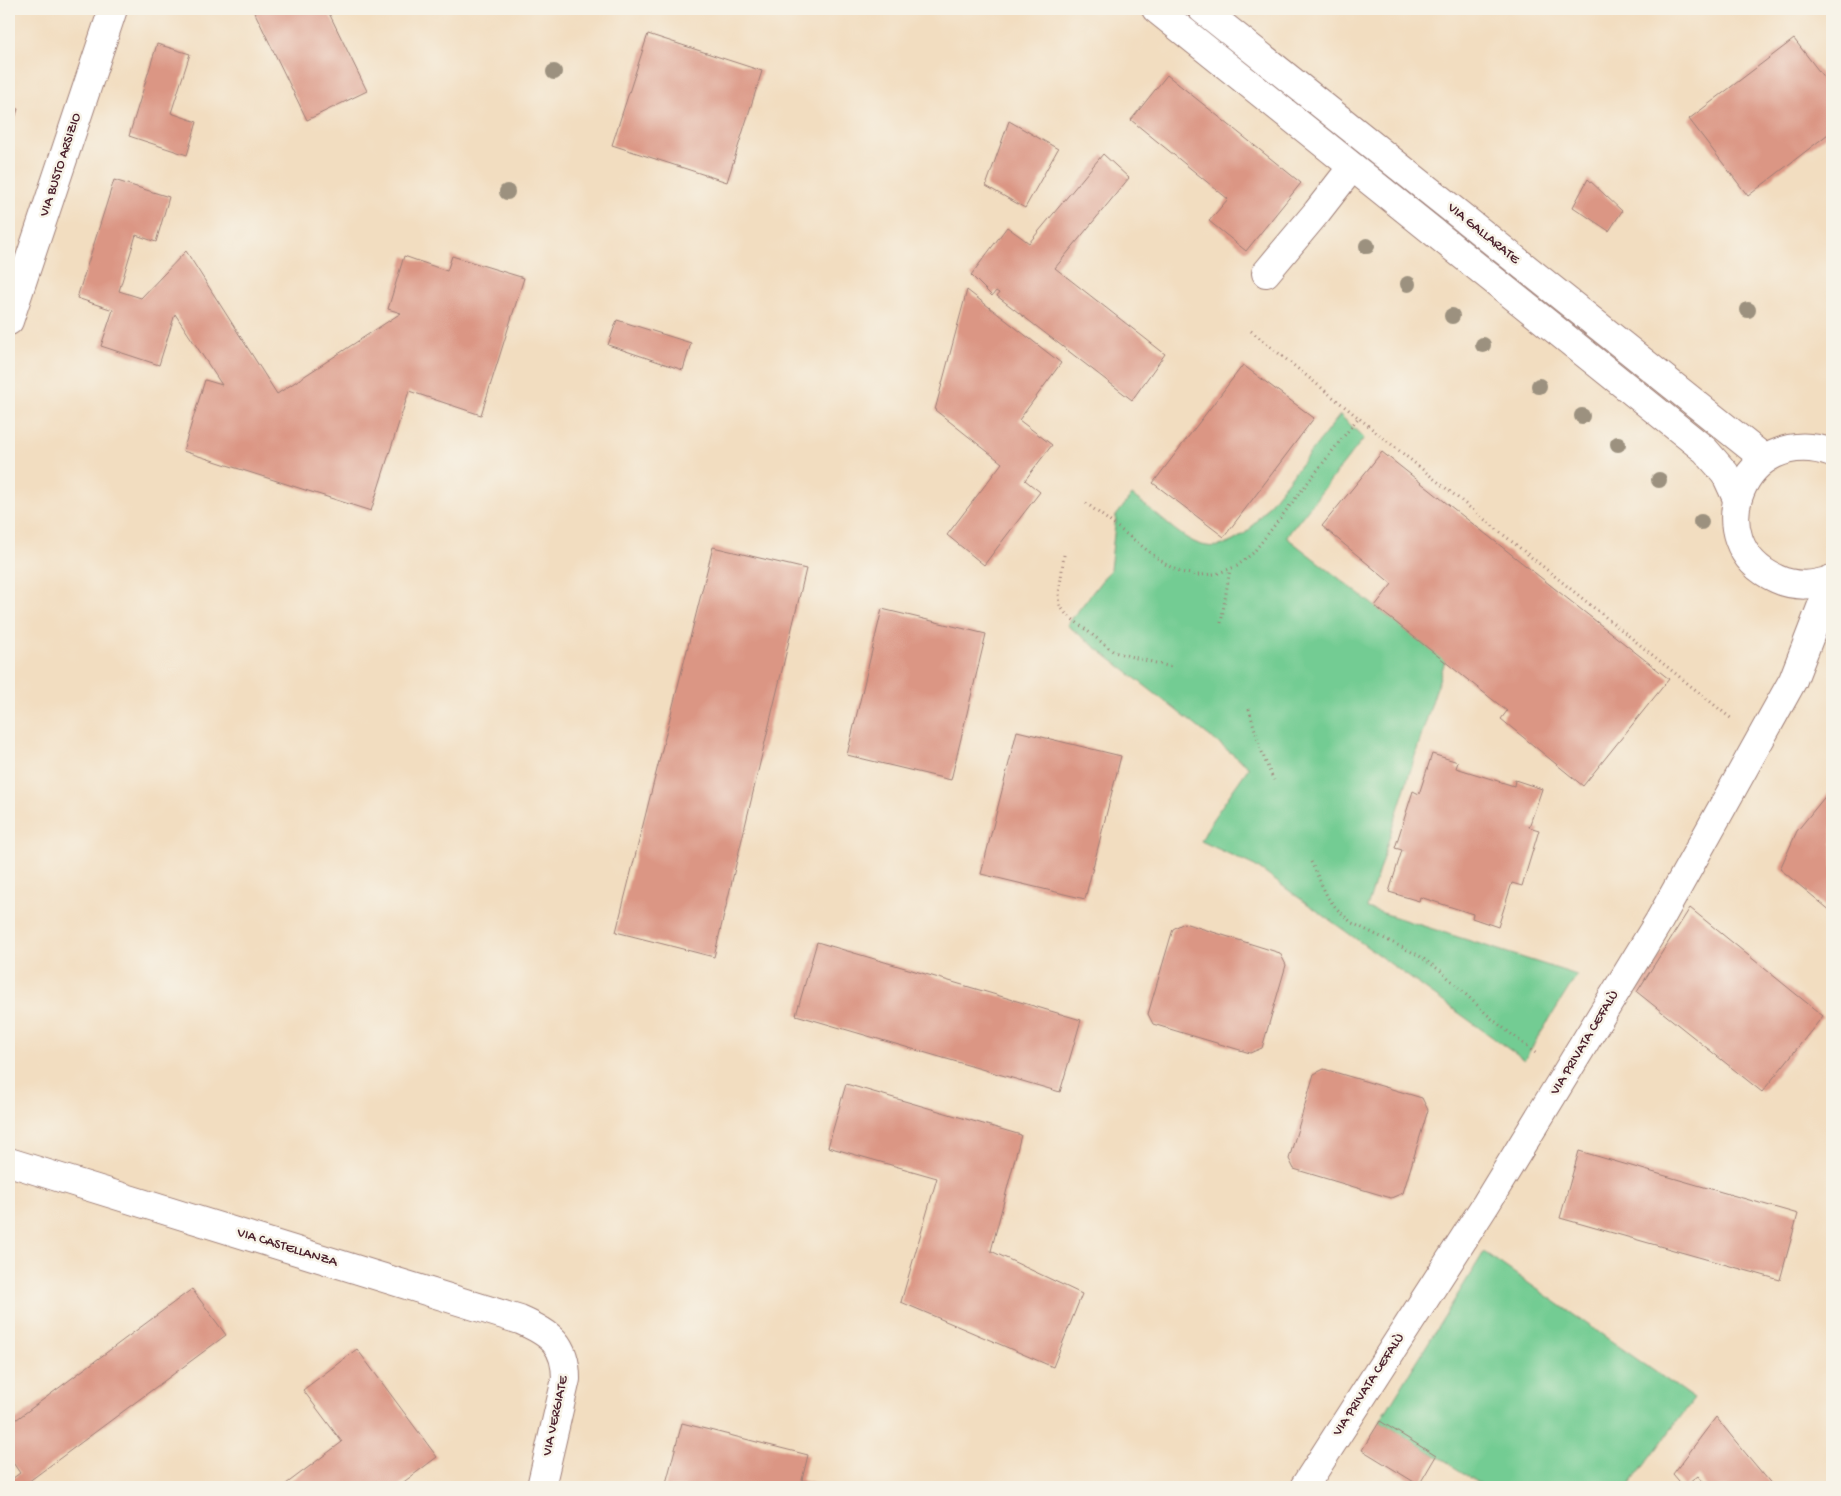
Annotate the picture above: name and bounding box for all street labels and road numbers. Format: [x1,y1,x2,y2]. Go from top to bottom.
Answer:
street label: VIA BUSTO ARSIZIO [36,111,86,220]
street label: VIA GALLARATE [1443,199,1524,269]
street label: VIA PRIVATA CEFALÙ [1547,988,1623,1099]
street label: VIA CASTELLANZA [234,1224,340,1272]
street label: VIA PRIVATA CEFALÙ [1329,1330,1409,1440]
street label: VIA VERGIATE [539,1373,573,1458]

